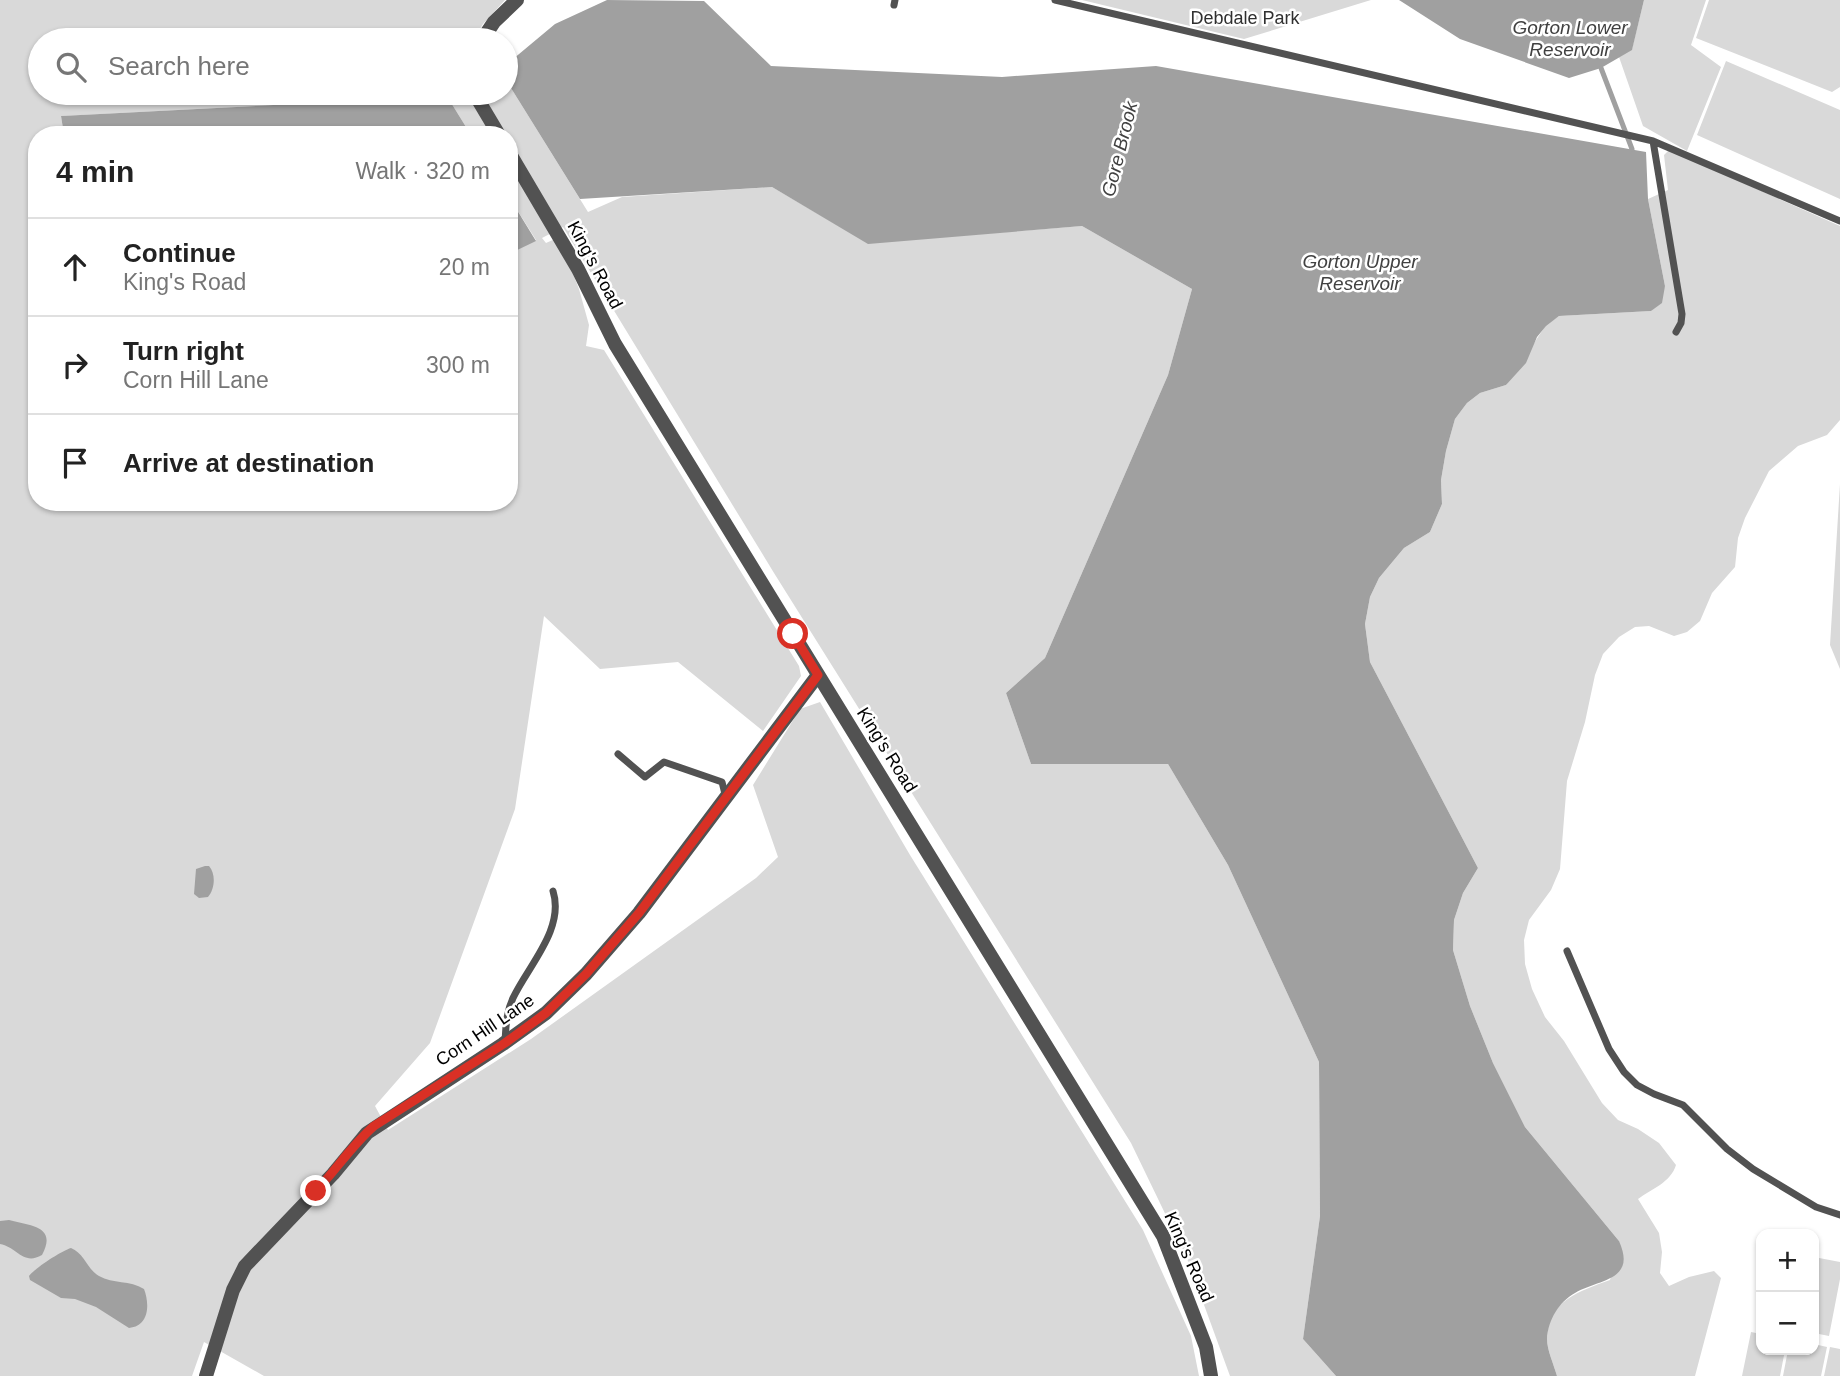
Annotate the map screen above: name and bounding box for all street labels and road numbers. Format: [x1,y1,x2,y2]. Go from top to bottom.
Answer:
street label: King's Road [564,218,626,312]
street label: King's Road [853,704,921,796]
street label: Corn Hill Lane [432,990,538,1070]
street label: King's Road [1160,1209,1218,1305]

